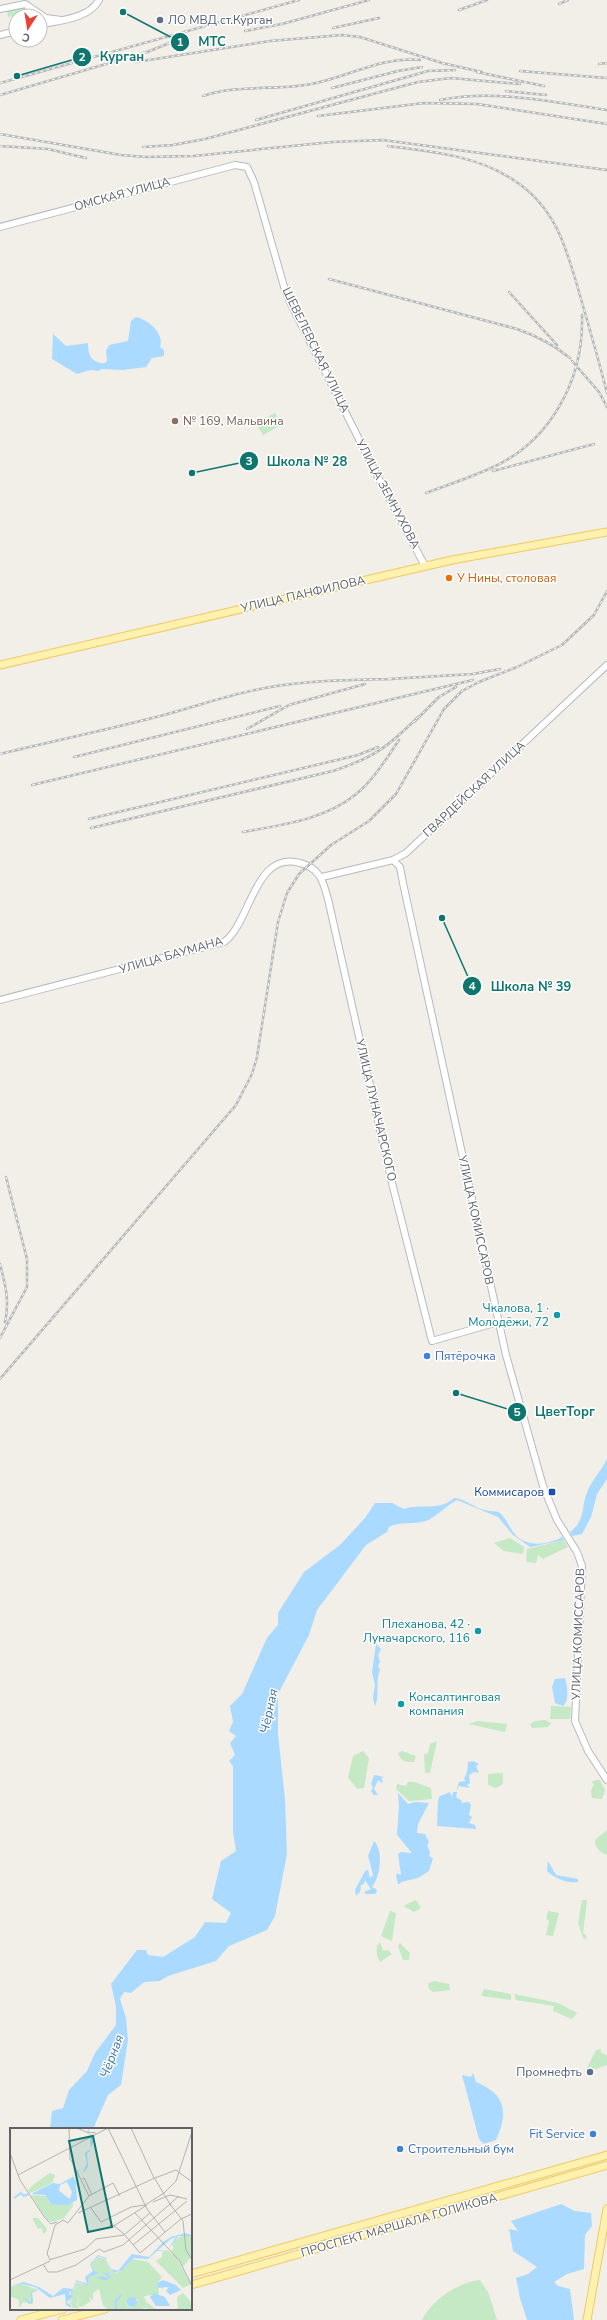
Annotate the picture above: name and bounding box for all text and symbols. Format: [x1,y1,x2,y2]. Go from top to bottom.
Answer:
north arrow [8,8,48,48]
place label: ЛО МВД ст.Курган [168,12,272,28]
marker: ЛО МВД ст.Курган [155,15,165,25]
text: С [20,29,31,45]
callout: МТС [170,29,234,54]
text: МТС [198,33,226,51]
text: 1 [176,34,184,50]
callout: Курган [72,44,153,69]
text: Курган [100,48,144,66]
text: 2 [78,49,86,65]
street label: ОМСКАЯ УЛИЦА [72,173,172,214]
street label: ШЕВЕЛЕВСКАЯ УЛИЦА [279,285,354,416]
place label: № 169, Мальвина [183,413,284,429]
marker: № 169, Мальвина [170,416,180,426]
street label: УЛИЦА ЗЕМНУХОВА [352,435,424,552]
callout: Школа № 28 [239,449,356,474]
text: 3 [245,453,253,469]
text: Школа № 28 [267,453,348,471]
place label: У Нины, столовая [456,570,556,586]
street label: УЛИЦА ПАНФИЛОВА [238,572,367,616]
marker: У Нины, столовая [444,573,454,583]
street label: ГВАРДЕЙСКАЯ УЛИЦА [419,737,529,841]
street label: УЛИЦА БАУМАНА [116,932,225,978]
callout: Школа № 39 [462,974,579,999]
text: 4 [468,978,476,994]
text: Школа № 39 [491,978,572,996]
street label: УЛИЦА ЛУНАЧАРСКОГО [352,1036,400,1183]
street label: УЛИЦА КОМИССАРОВ [454,1153,498,1286]
place label: Чкалова, 1 · Молодёжи, 72 [468,1300,549,1330]
marker: Чкалова, 1 · Молодёжи, 72 [552,1310,562,1320]
place label: Пятёрочка [435,1348,496,1364]
marker: Пятёрочка [422,1351,432,1361]
callout: ЦветТорг [507,1399,603,1424]
text: ЦветТорг [535,1403,595,1421]
text: 5 [513,1404,521,1420]
place label: Коммисаров [474,1484,544,1500]
marker: Коммисаров [547,1487,557,1497]
street label: УЛИЦА КОМИССАРОВ [568,1568,588,1701]
place label: Плеханова, 42 · Луначарского, 116 [363,1616,470,1646]
marker: Плеханова, 42 · Луначарского, 116 [473,1626,483,1636]
water label: Чёрная [255,1687,282,1735]
place label: Консалтинговая компания [409,1689,500,1719]
marker: Консалтинговая компания [396,1699,406,1709]
water label: Чёрная [95,2032,128,2081]
place label: Промнефть [516,2064,582,2080]
marker: Промнефть [585,2067,595,2077]
place label: Fit Service [529,2126,585,2142]
inset map [10,2128,192,2310]
marker: Fit Service [588,2129,598,2139]
place label: Строительный бум [408,2141,514,2157]
marker: Строительный бум [395,2144,405,2154]
street label: ПРОСПЕКТ МАРШАЛА ГОЛИКОВА [299,2189,499,2261]

